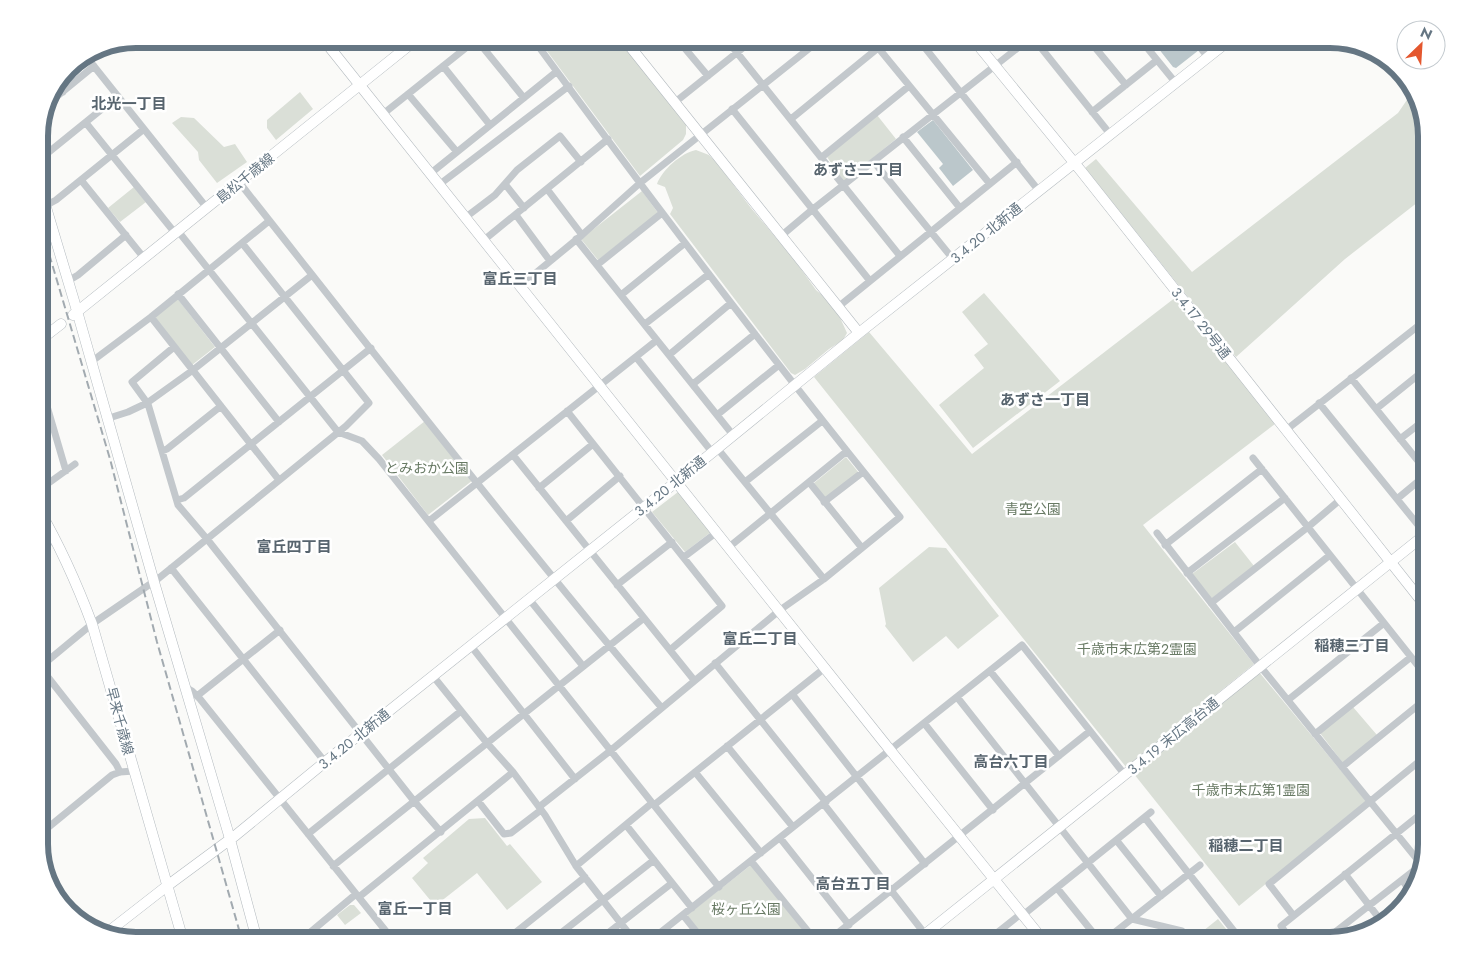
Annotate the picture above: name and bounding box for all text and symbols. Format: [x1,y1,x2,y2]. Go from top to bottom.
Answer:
north arrow [1396,20,1446,70]
text: N [1417,22,1436,45]
district label: 北光一丁目 [91,93,167,115]
street label: 島松千歳線 [212,148,278,208]
district label: あずさ二丁目 [813,159,903,181]
street label: 3.4.20 北新通 [946,198,1026,268]
district label: 富丘三丁目 [482,268,558,290]
street label: 3.4.17 29号通 [1167,283,1235,363]
district label: あずさ一丁目 [1000,389,1090,411]
street label: 3.4.20 北新通 [630,451,710,521]
park label: とみおか公園 [385,458,469,478]
park label: 青空公園 [1005,499,1061,519]
district label: 富丘四丁目 [256,536,332,558]
district label: 富丘二丁目 [722,628,798,650]
district label: 稲穂三丁目 [1314,635,1390,657]
park label: 千歳市末広第2霊園 [1077,639,1197,659]
street label: 早来千歳線 [101,685,139,757]
street label: 3.4.19 末広高台通 [1123,693,1223,779]
street label: 3.4.20 北新通 [314,704,394,774]
district label: 高台六丁目 [973,751,1049,773]
park label: 千歳市末広第1霊園 [1192,780,1310,800]
district label: 稲穂二丁目 [1208,835,1284,857]
district label: 高台五丁目 [815,873,891,895]
district label: 富丘一丁目 [377,898,453,920]
park label: 桜ヶ丘公園 [711,899,781,919]

